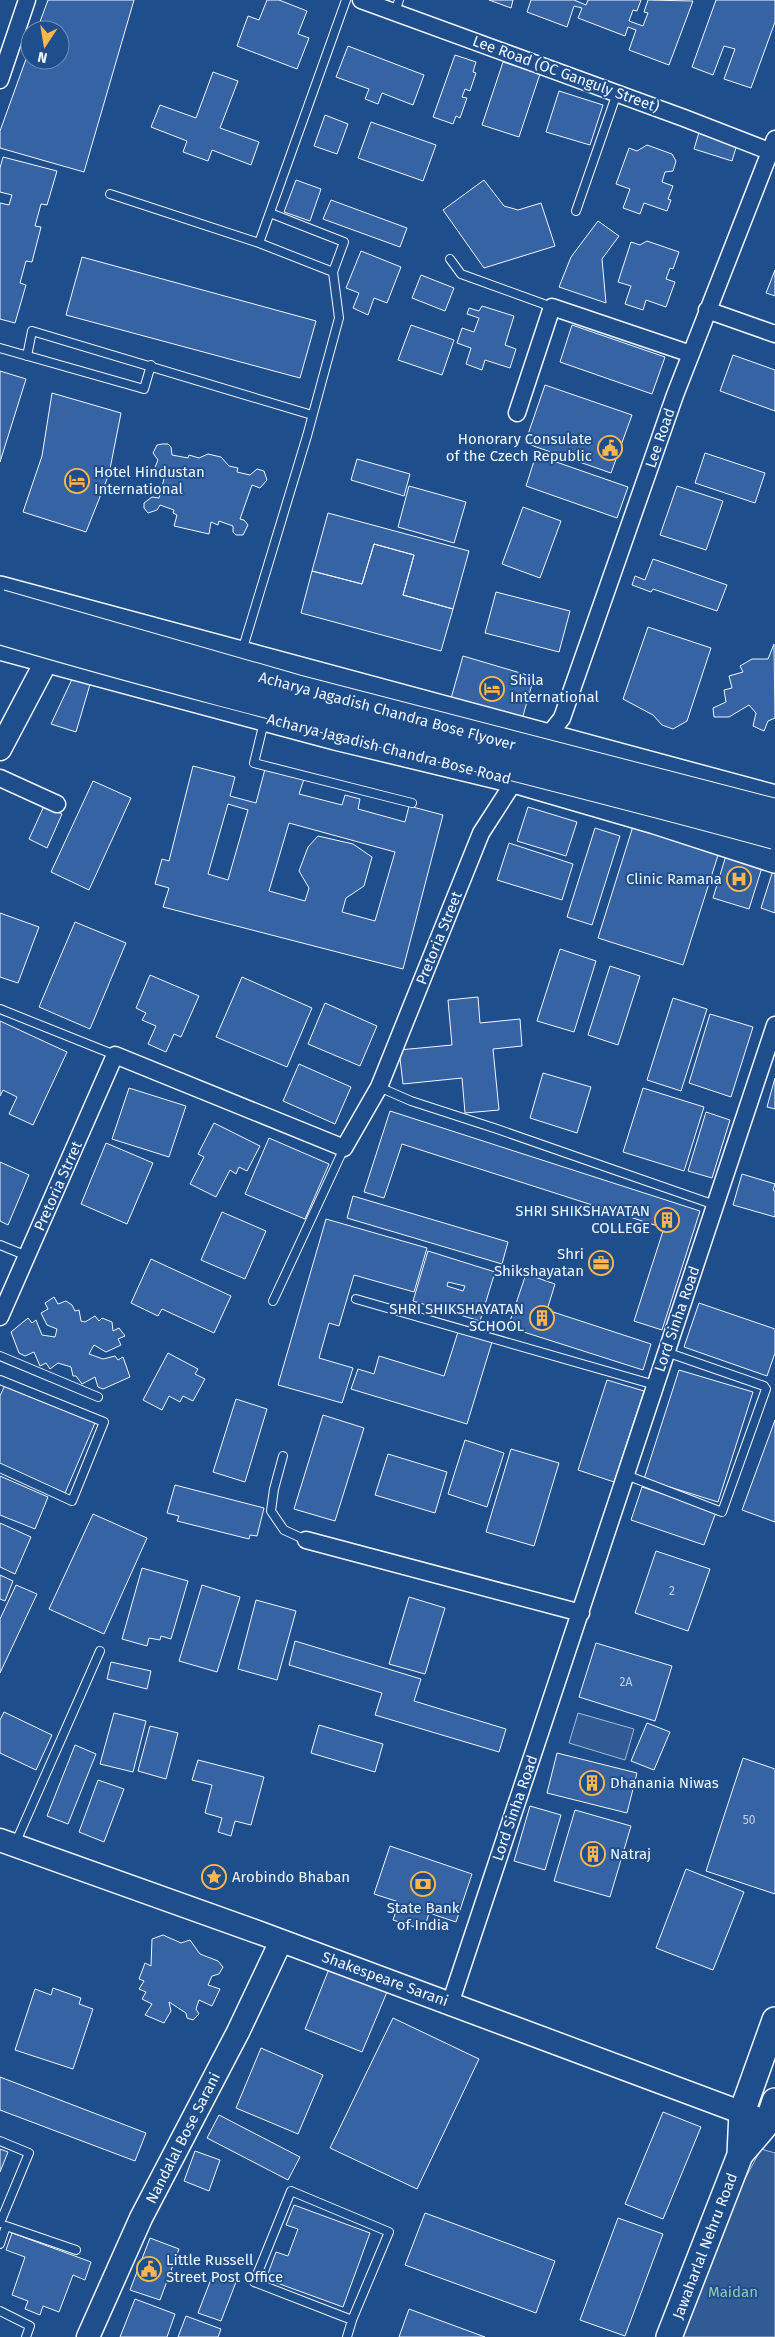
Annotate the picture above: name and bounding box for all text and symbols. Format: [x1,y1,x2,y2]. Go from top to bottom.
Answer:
north arrow [20,20,70,70]
street label: Lee Road (OC Ganguly Street) [470,32,662,116]
text: N [36,48,49,67]
street label: Lee Road [641,406,679,470]
place label: Honorary Consulate of the Czech Republic [446,430,592,465]
public building icon: Honorary Consulate of the Czech Republic [597,435,623,461]
place label: Hotel Hindustan International [94,463,205,498]
hotel icon: Hotel Hindustan International [64,468,90,494]
street label: Acharya Jagadish Chandra Bose Flyover [257,668,518,754]
place label: Shila International [510,671,600,706]
hotel icon: Shila International [479,676,505,702]
street label: Acharya Jagadish Chandra Bose Road [265,710,513,788]
hospital icon: Clinic Ramana [726,866,752,892]
place label: Clinic Ramana [626,870,722,888]
street label: Pretoria Street [412,888,466,987]
street label: Pretoria Strret [30,1138,86,1234]
place label: SHRI SHIKSHAYATAN COLLEGE [515,1202,650,1237]
building icon: SHRI SHIKSHAYATAN COLLEGE [654,1207,680,1233]
place label: Shri Shikshayatan [494,1245,584,1280]
office icon: Shri Shikshayatan [588,1250,614,1276]
street label: Lord Sinha Road [650,1264,704,1374]
place label: SHRI SHIKSHAYATAN SCHOOL [389,1300,525,1335]
building icon: SHRI SHIKSHAYATAN SCHOOL [529,1305,555,1331]
house number: 2 [669,1584,675,1598]
house number: 2A [620,1675,633,1689]
street label: Lord Sinha Road [488,1753,542,1863]
building icon: Dhanania Niwas [579,1770,605,1796]
place label: Dhanania Niwas [610,1774,719,1792]
house number: 50 [743,1813,756,1827]
building icon: Natraj [580,1841,606,1867]
place label: Natraj [610,1845,651,1863]
place icon: Arobindo Bhaban [201,1864,227,1890]
place label: Arobindo Bhaban [232,1868,350,1886]
bank icon: State Bank of India [410,1871,436,1897]
place label: State Bank of India [387,1899,460,1934]
street label: Shakespeare Sarani [319,1948,451,2010]
street label: Nandalal Bose Sarani [142,2069,224,2207]
street label: Jawaharlal Nehru Road [669,2170,741,2322]
place label: Little Russell Street Post Office [166,2251,283,2286]
public building icon: Little Russell Street Post Office [136,2256,162,2282]
park label: Maidan [708,2283,758,2301]

